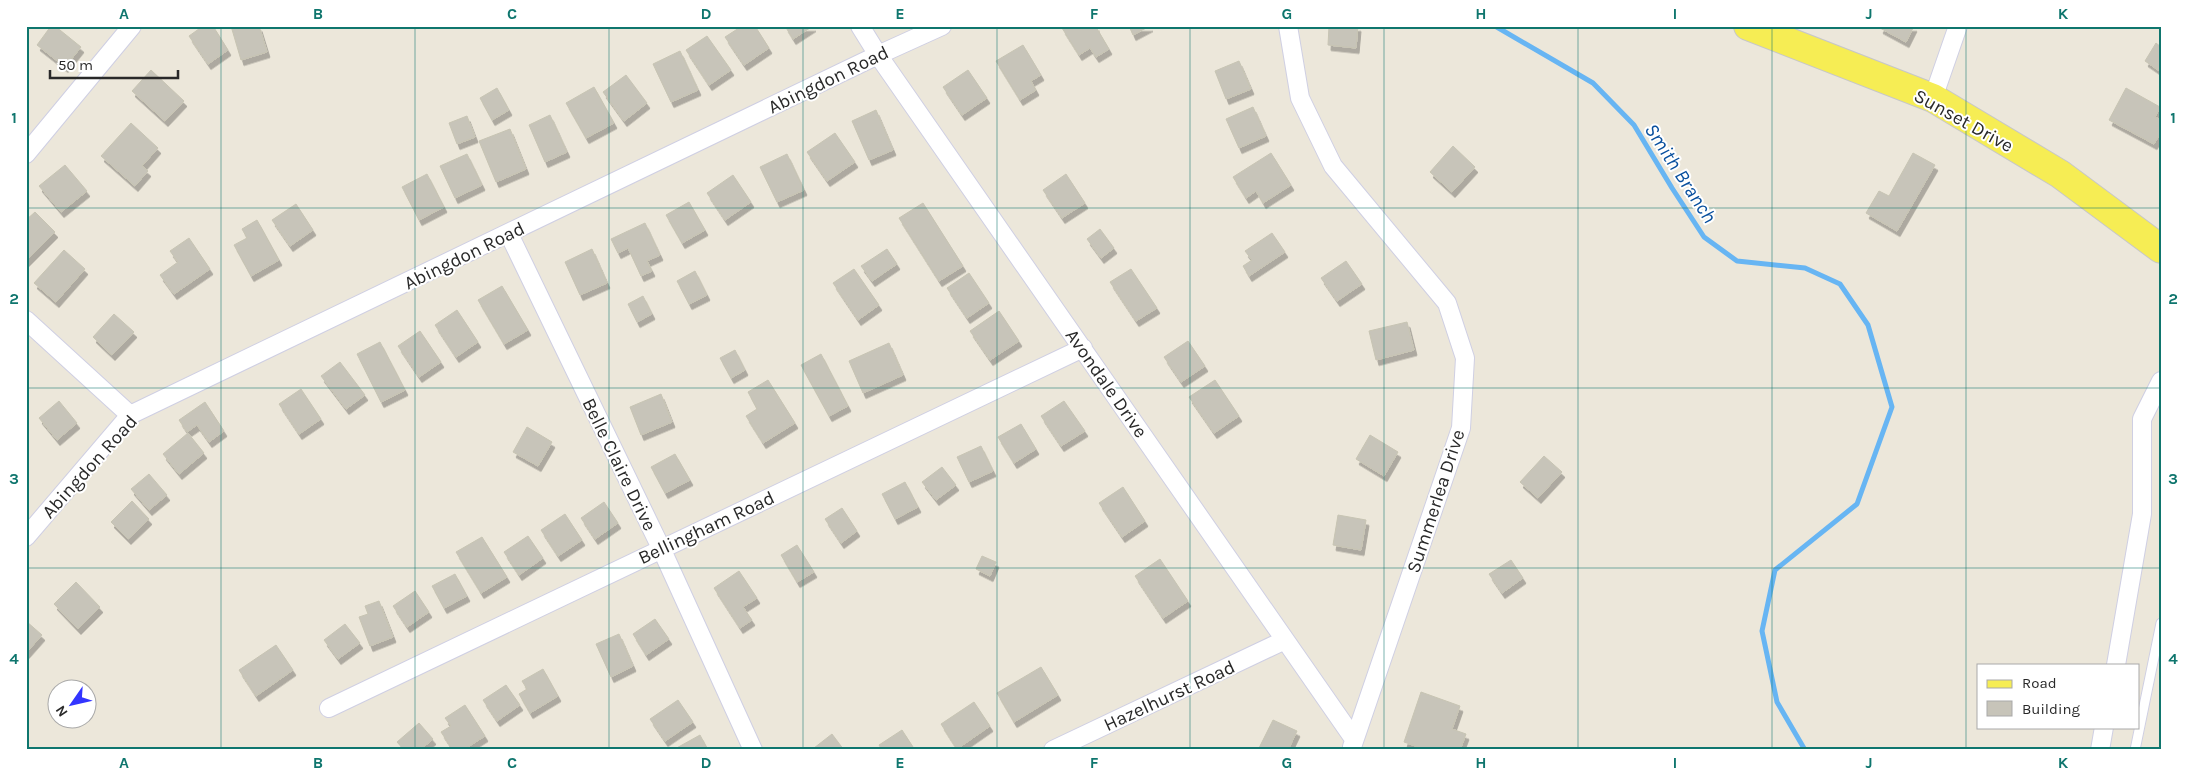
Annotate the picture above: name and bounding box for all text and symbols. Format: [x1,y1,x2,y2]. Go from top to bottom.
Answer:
text: A [119,4,129,23]
text: B [313,4,323,23]
text: C [507,4,517,23]
text: D [701,4,712,23]
text: E [895,4,905,23]
text: F [1090,4,1099,23]
text: G [1282,4,1292,23]
text: H [1475,4,1487,23]
text: I [1673,4,1677,23]
text: J [1865,4,1873,23]
text: K [2058,4,2069,23]
street label: Abingdon Road [765,41,892,119]
scale bar [50,48,178,80]
text: 50 m [58,56,93,74]
street label: Sunset Drive [1910,85,2017,157]
text: 1 [11,108,17,127]
text: 1 [2170,108,2176,127]
water label: Smith Branch [1640,119,1721,227]
street label: Abingdon Road [401,217,528,295]
text: 2 [9,289,19,308]
text: 2 [2168,289,2178,308]
street label: Avondale Drive [1061,325,1152,442]
street label: Belle Claire Drive [577,394,661,534]
street label: Abingdon Road [38,410,142,523]
street label: Summerlea Drive [1402,427,1470,576]
text: 3 [9,469,19,488]
text: 3 [2168,469,2178,488]
street label: Bellingham Road [635,487,778,569]
text: 4 [9,649,19,668]
text: 4 [2168,649,2178,668]
street label: Hazelhurst Road [1100,656,1239,736]
legend [1977,664,2140,728]
text: Road [2022,674,2057,692]
north arrow [48,678,98,728]
text: Building [2022,700,2080,718]
text: N [52,702,71,720]
text: A [119,753,129,772]
text: B [313,753,323,772]
text: C [507,753,517,772]
text: D [701,753,712,772]
text: E [895,753,905,772]
text: F [1090,753,1099,772]
text: G [1282,753,1292,772]
text: H [1475,753,1487,772]
text: I [1673,753,1677,772]
text: J [1865,753,1873,772]
text: K [2058,753,2069,772]

